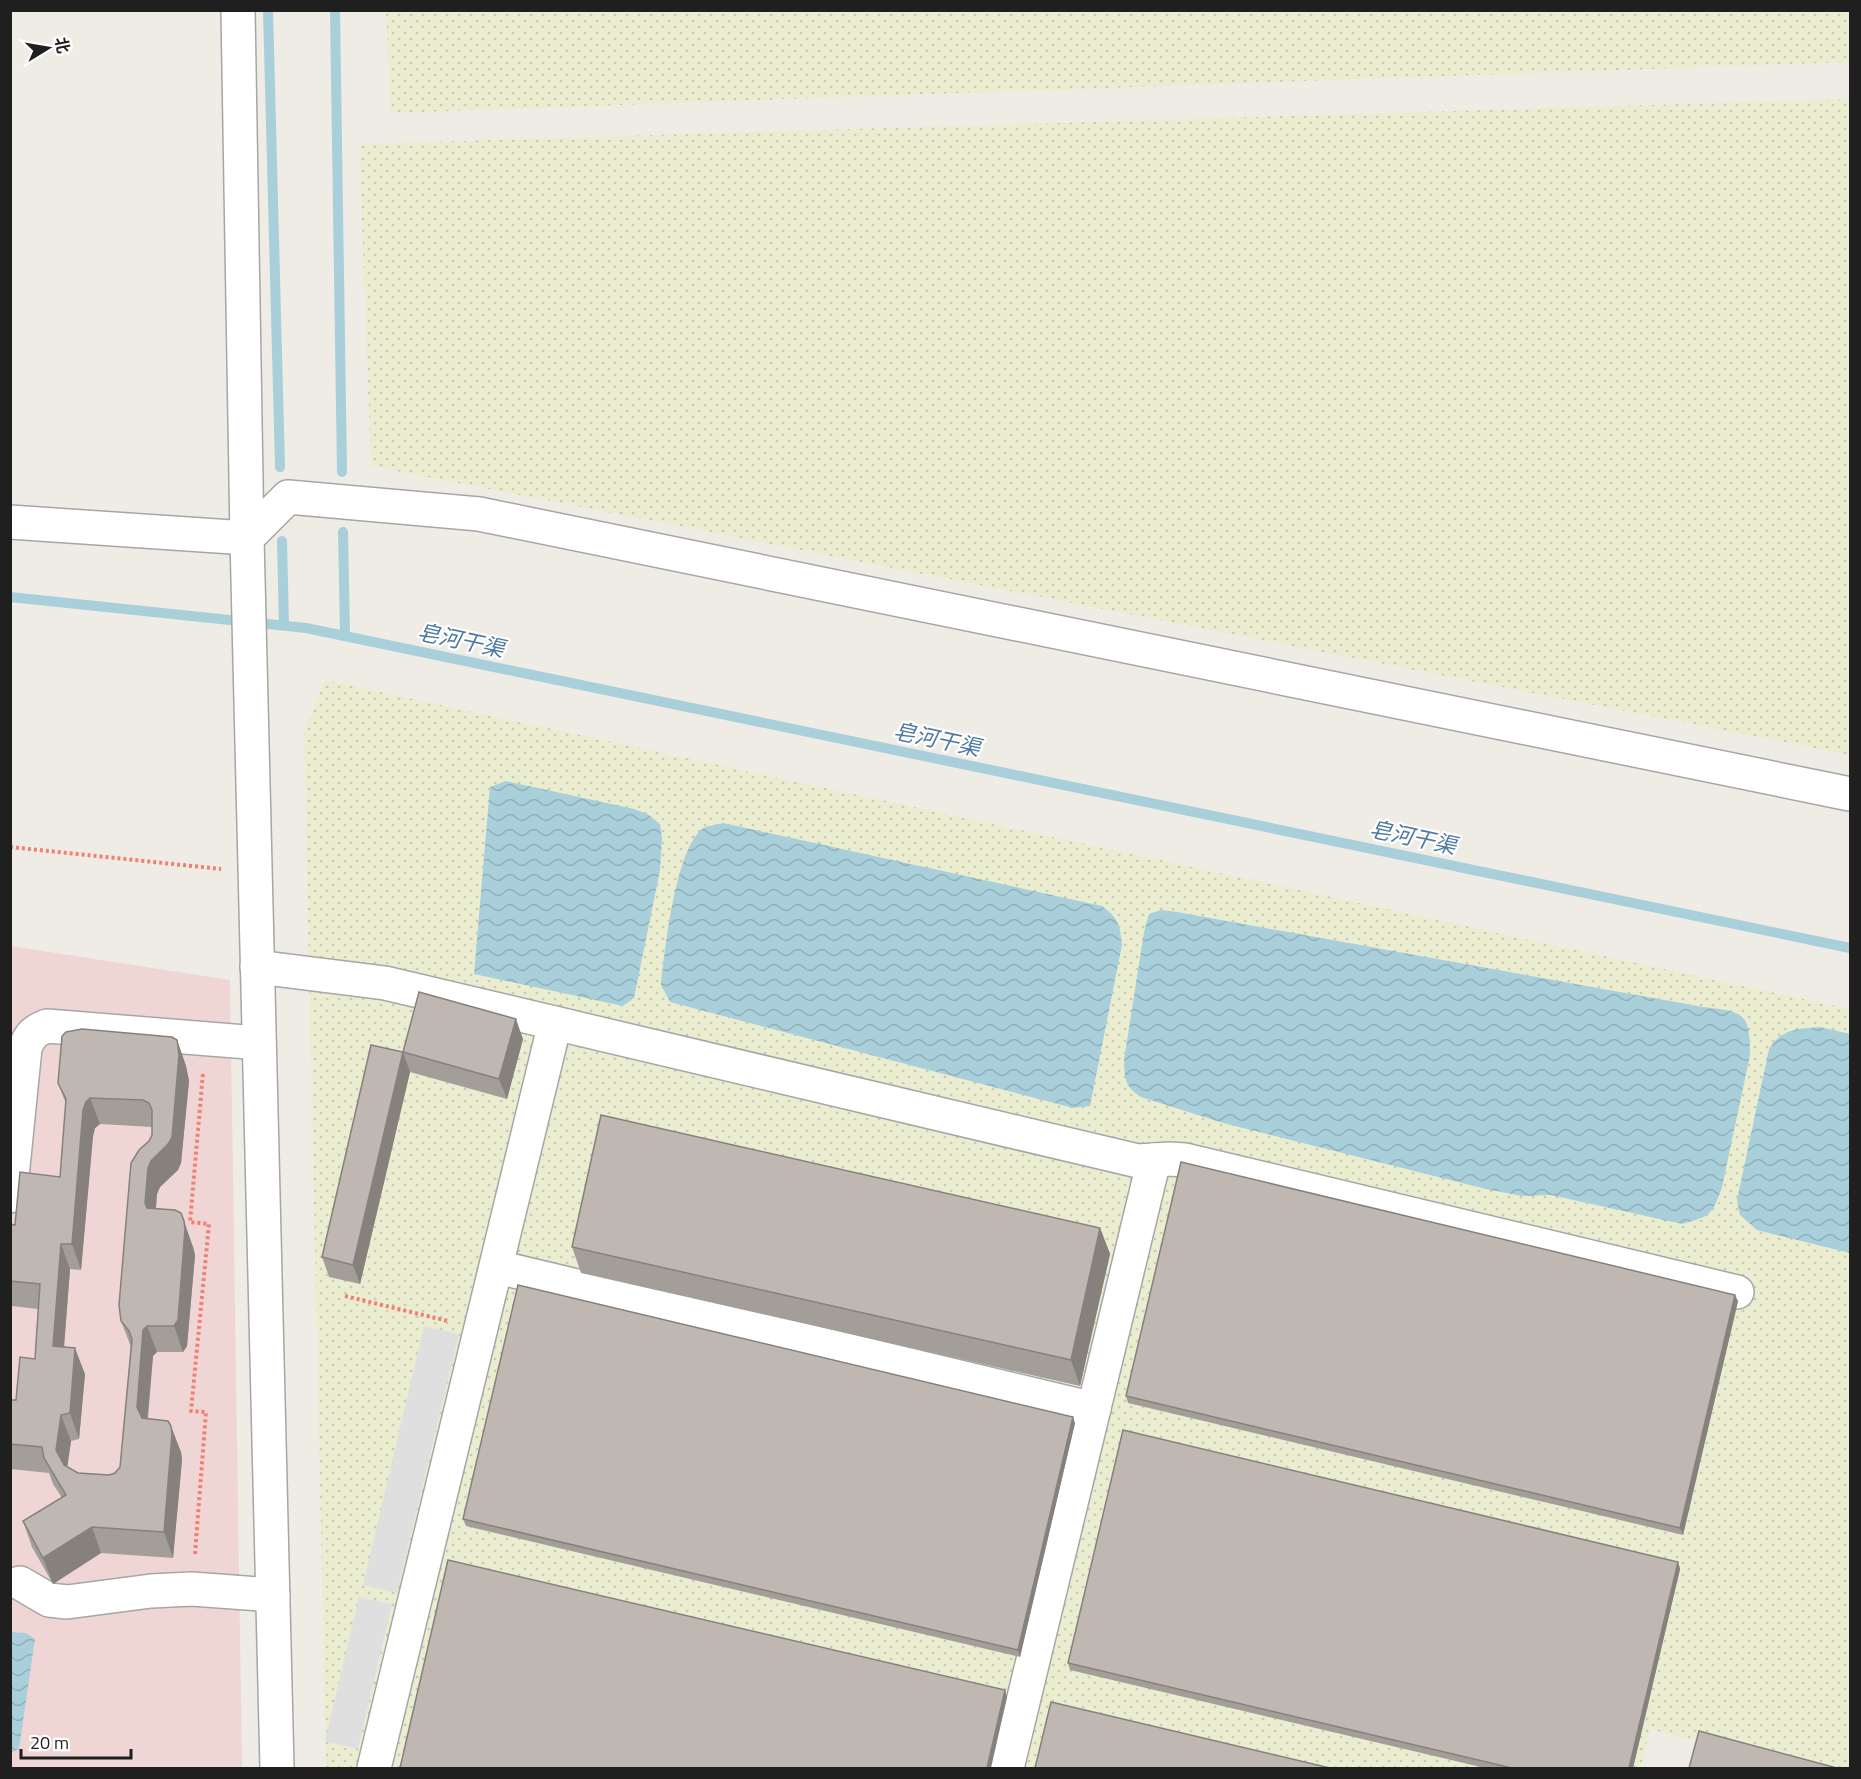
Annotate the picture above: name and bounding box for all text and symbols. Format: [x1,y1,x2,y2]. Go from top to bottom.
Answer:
north arrow [18,18,78,78]
text: 北 [49,35,76,55]
water label: 皂河干渠 [414,614,511,666]
water label: 皂河干渠 [890,713,987,765]
water label: 皂河干渠 [1366,811,1463,863]
scale bar [21,1722,130,1760]
text: 20 m [30,1729,69,1756]

